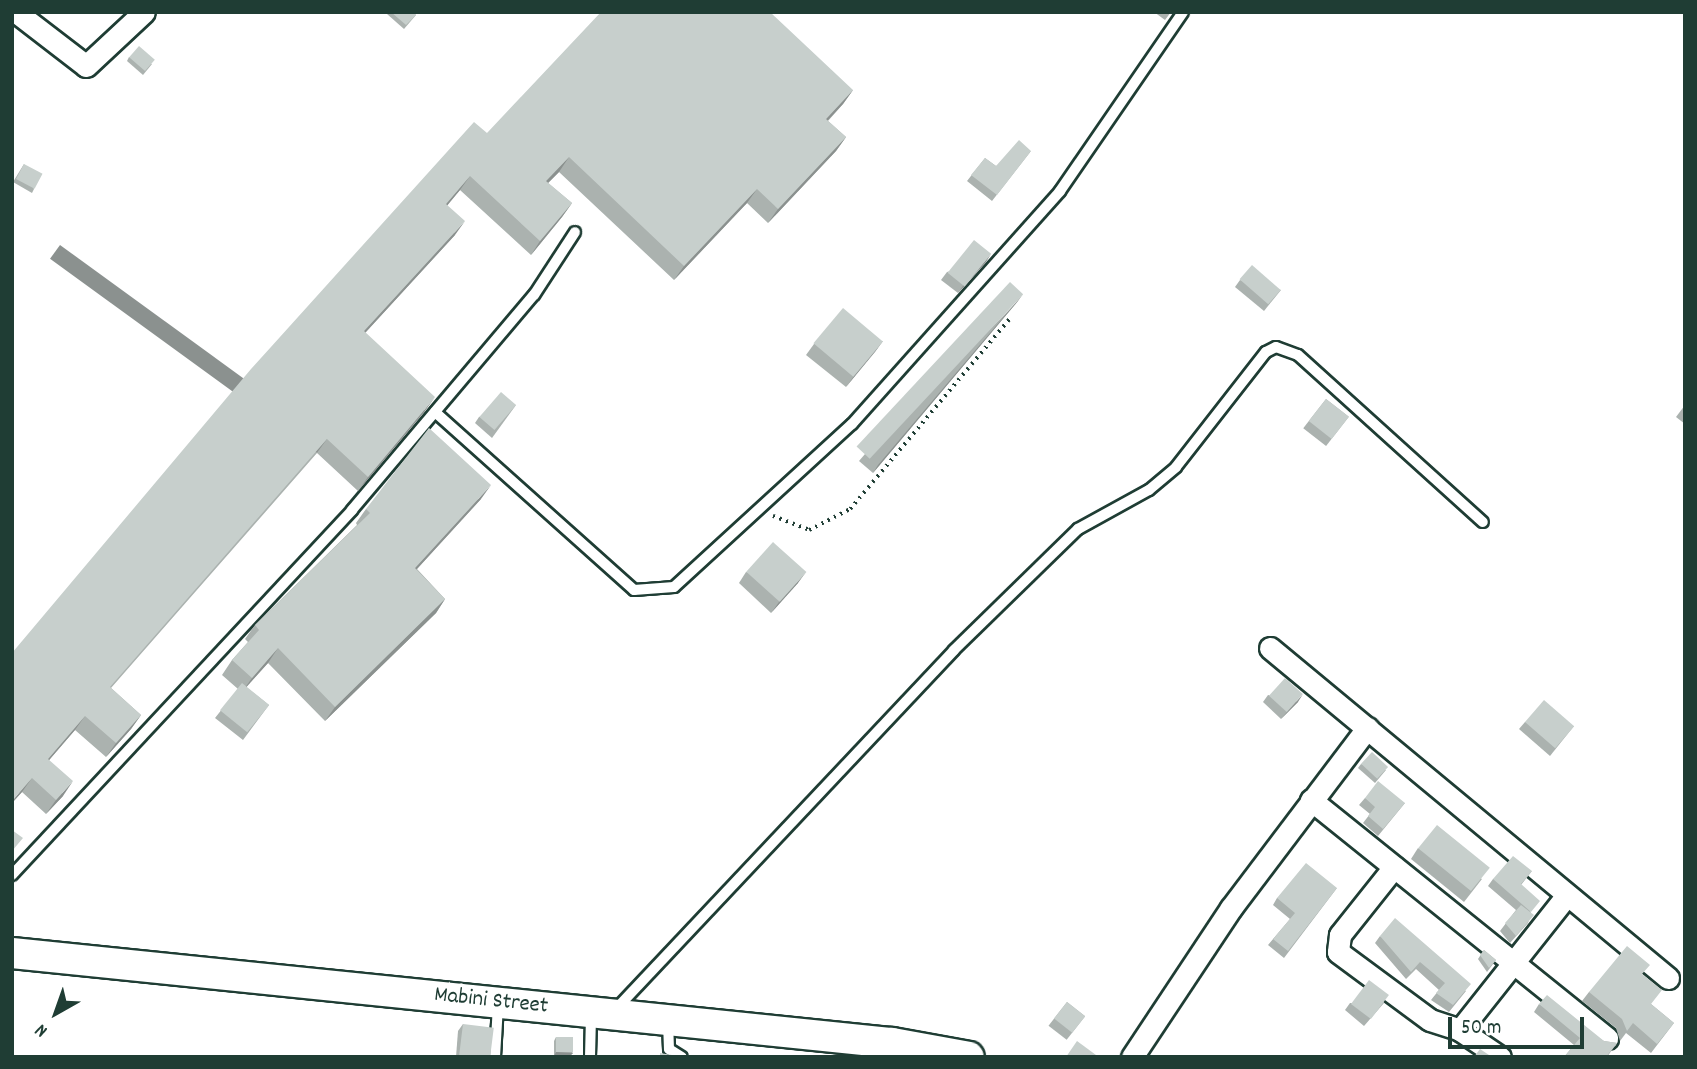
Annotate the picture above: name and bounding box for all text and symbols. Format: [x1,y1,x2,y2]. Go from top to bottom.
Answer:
north arrow [21,978,91,1048]
street label: Mabini Street [433,982,549,1022]
scale bar [1452,1002,1588,1046]
text: 50 m [1461,1014,1501,1044]
text: N [30,1016,54,1043]

